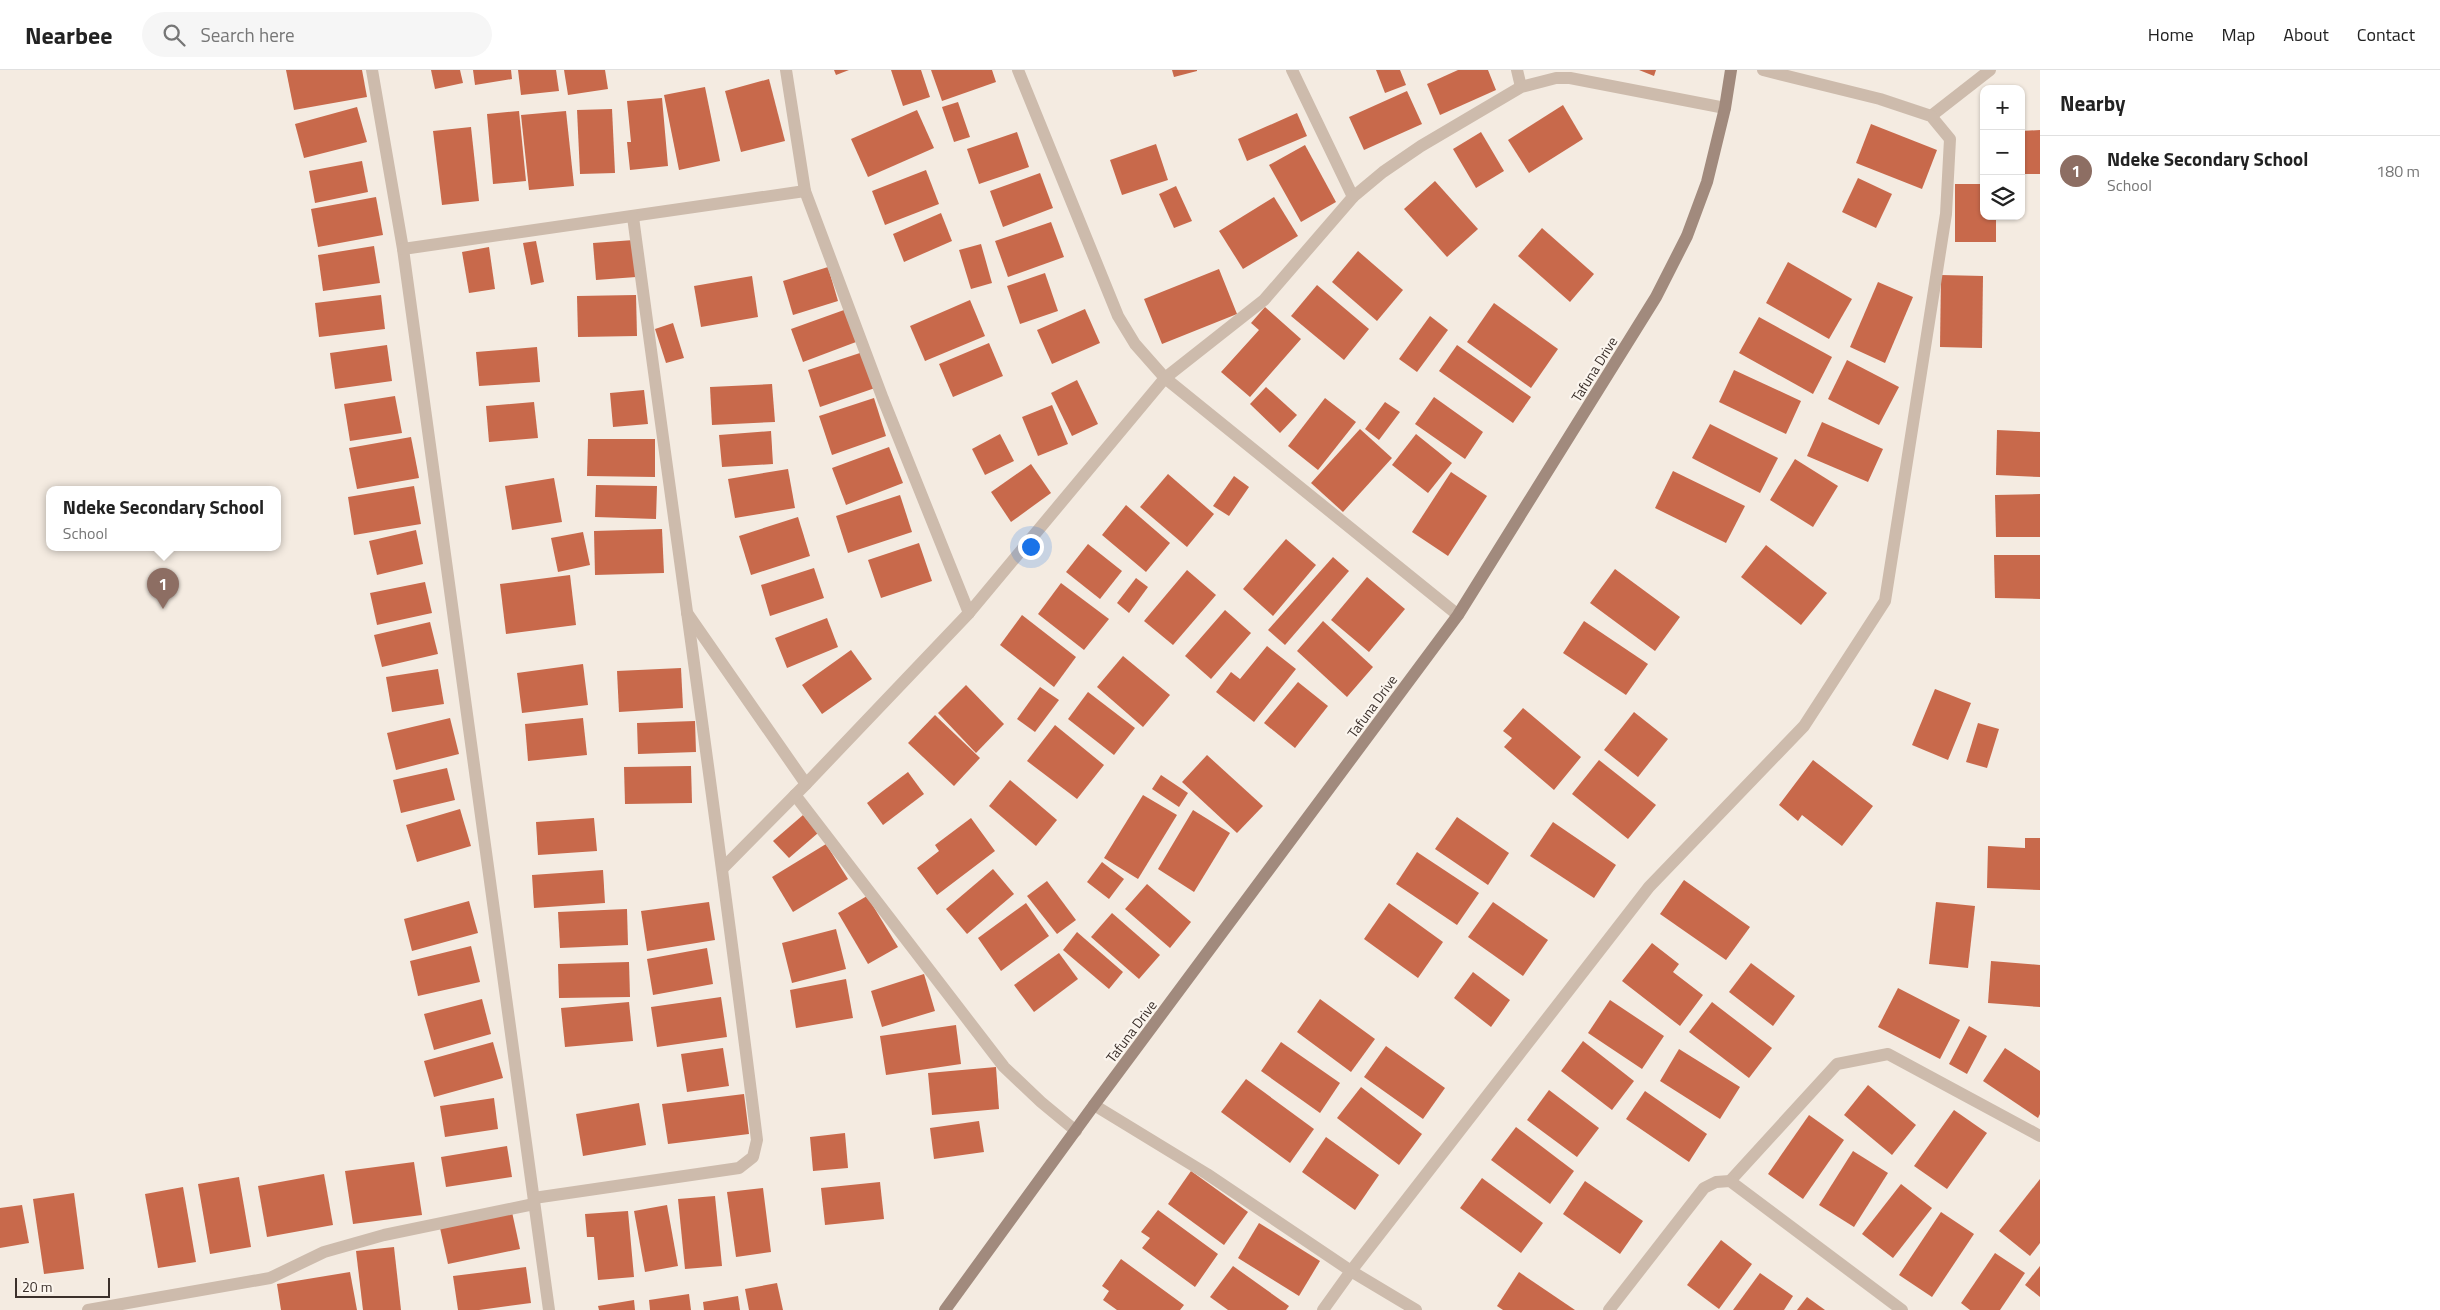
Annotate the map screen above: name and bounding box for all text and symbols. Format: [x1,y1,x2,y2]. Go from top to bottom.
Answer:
search box [142,12,492,57]
text: Nearbee [25,17,112,53]
text: Search here [200,20,295,49]
icon: search [160,21,188,49]
text: Home [2148,21,2194,48]
text: Map [2222,21,2255,48]
text: About [2283,21,2329,48]
text: Contact [2357,21,2415,48]
map controls [1980,85,2025,220]
button: + [1980,85,2025,130]
text: Nearby [2060,87,2125,119]
button: − [1980,130,2025,175]
text: Ndeke Secondary School [2107,144,2308,173]
text: 1 [2072,159,2080,183]
text: 180 m [2376,159,2420,183]
text: School [2107,173,2152,197]
button: layers [1980,175,2025,220]
street label: Tafuna Drive [1566,332,1622,406]
popup [46,486,281,551]
text: Ndeke Secondary School [63,492,264,521]
text: School [63,521,108,545]
your location [1018,534,1044,560]
pin: 1 [147,568,179,609]
street label: Tafuna Drive [1342,670,1402,742]
street label: Tafuna Drive [1101,995,1161,1067]
scale bar [15,1275,110,1298]
text: 20 m [22,1276,52,1297]

